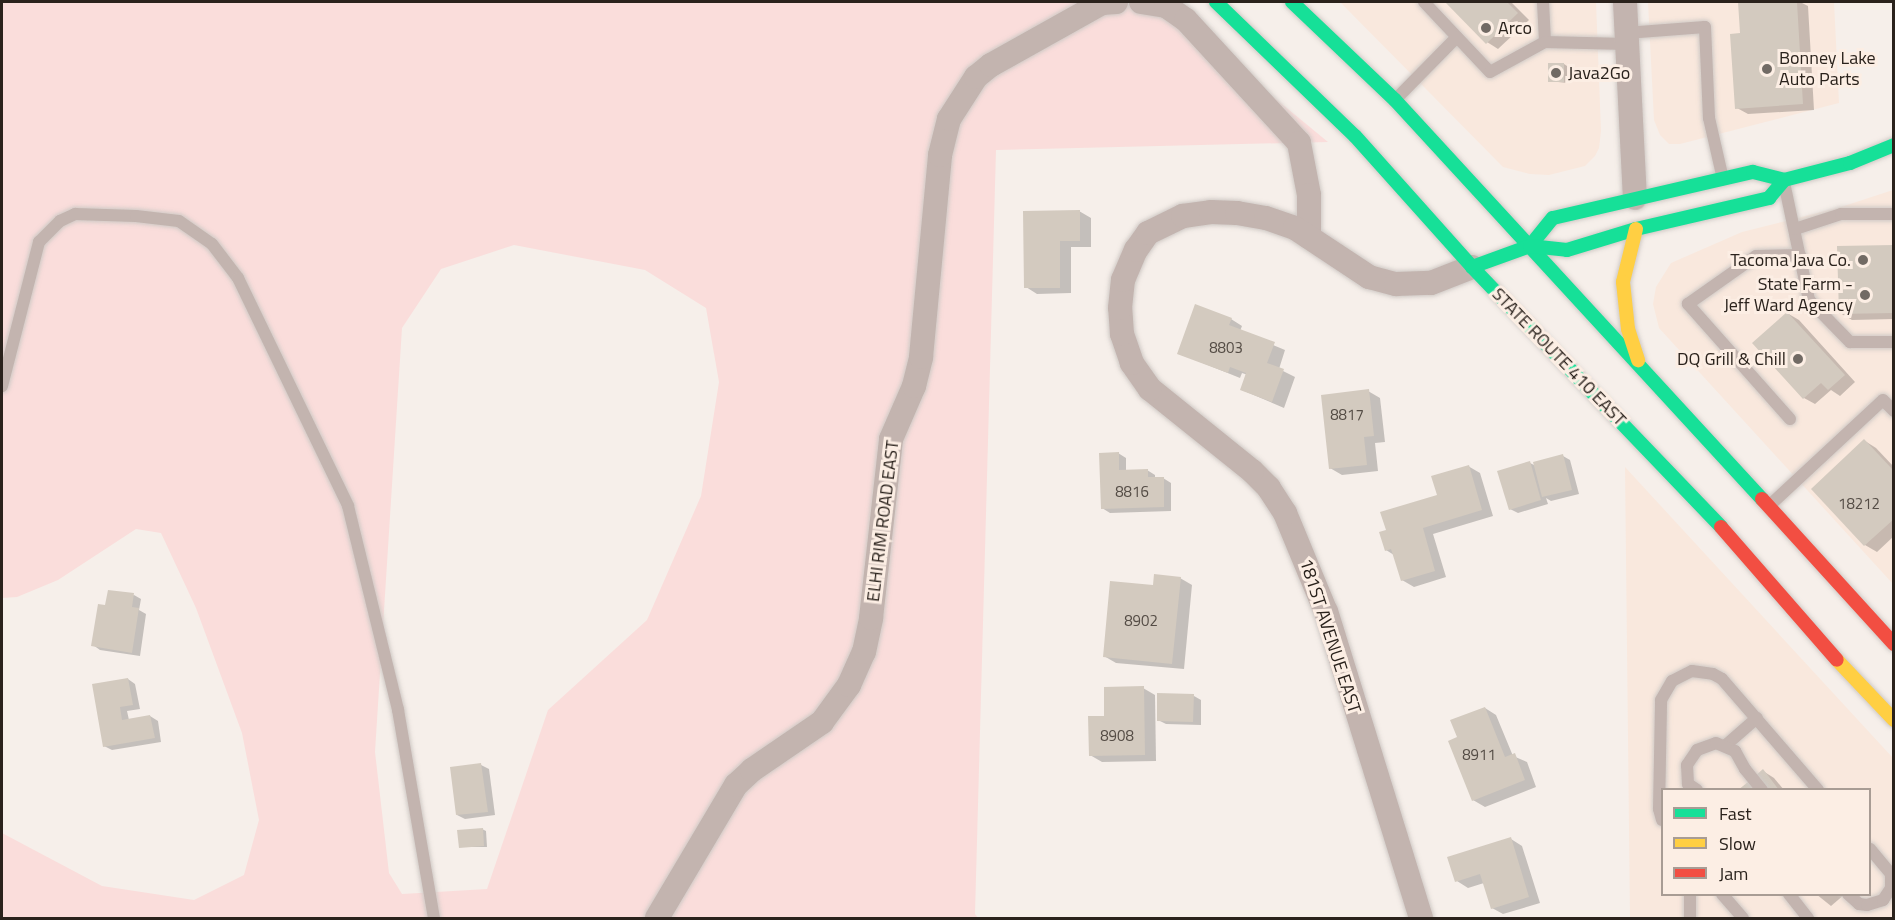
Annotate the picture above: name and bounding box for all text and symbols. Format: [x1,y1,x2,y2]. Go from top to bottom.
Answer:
place label: Arco [1498,17,1532,39]
marker: Arco [1479,21,1493,35]
place label: Bonney Lake Auto Parts [1779,48,1876,90]
place label: Java2Go [1568,62,1630,84]
marker: Bonney Lake Auto Parts [1760,62,1774,76]
marker: Java2Go [1549,66,1563,80]
place label: Tacoma Java Co. [1730,249,1851,271]
marker: Tacoma Java Co. [1856,253,1870,267]
place label: State Farm - Jeff Ward Agency [1724,274,1853,316]
street label: STATE ROUTE 410 EAST [1487,283,1631,431]
marker: State Farm - Jeff Ward Agency [1858,288,1872,302]
house number: 8803 [1209,339,1243,357]
place label: DQ Grill & Chill [1677,348,1786,370]
marker: DQ Grill & Chill [1791,352,1805,366]
house number: 8817 [1330,406,1364,424]
street label: ELHI RIM ROAD EAST [862,439,904,603]
house number: 8816 [1115,483,1149,501]
house number: 18212 [1838,495,1880,513]
street label: 181ST AVENUE EAST [1295,556,1365,716]
house number: 8902 [1124,612,1158,630]
house number: 8908 [1100,727,1134,745]
house number: 8911 [1462,746,1496,764]
legend [1661,788,1871,896]
text: Fast [1719,800,1752,827]
text: Slow [1719,830,1756,857]
text: Jam [1719,860,1748,887]

